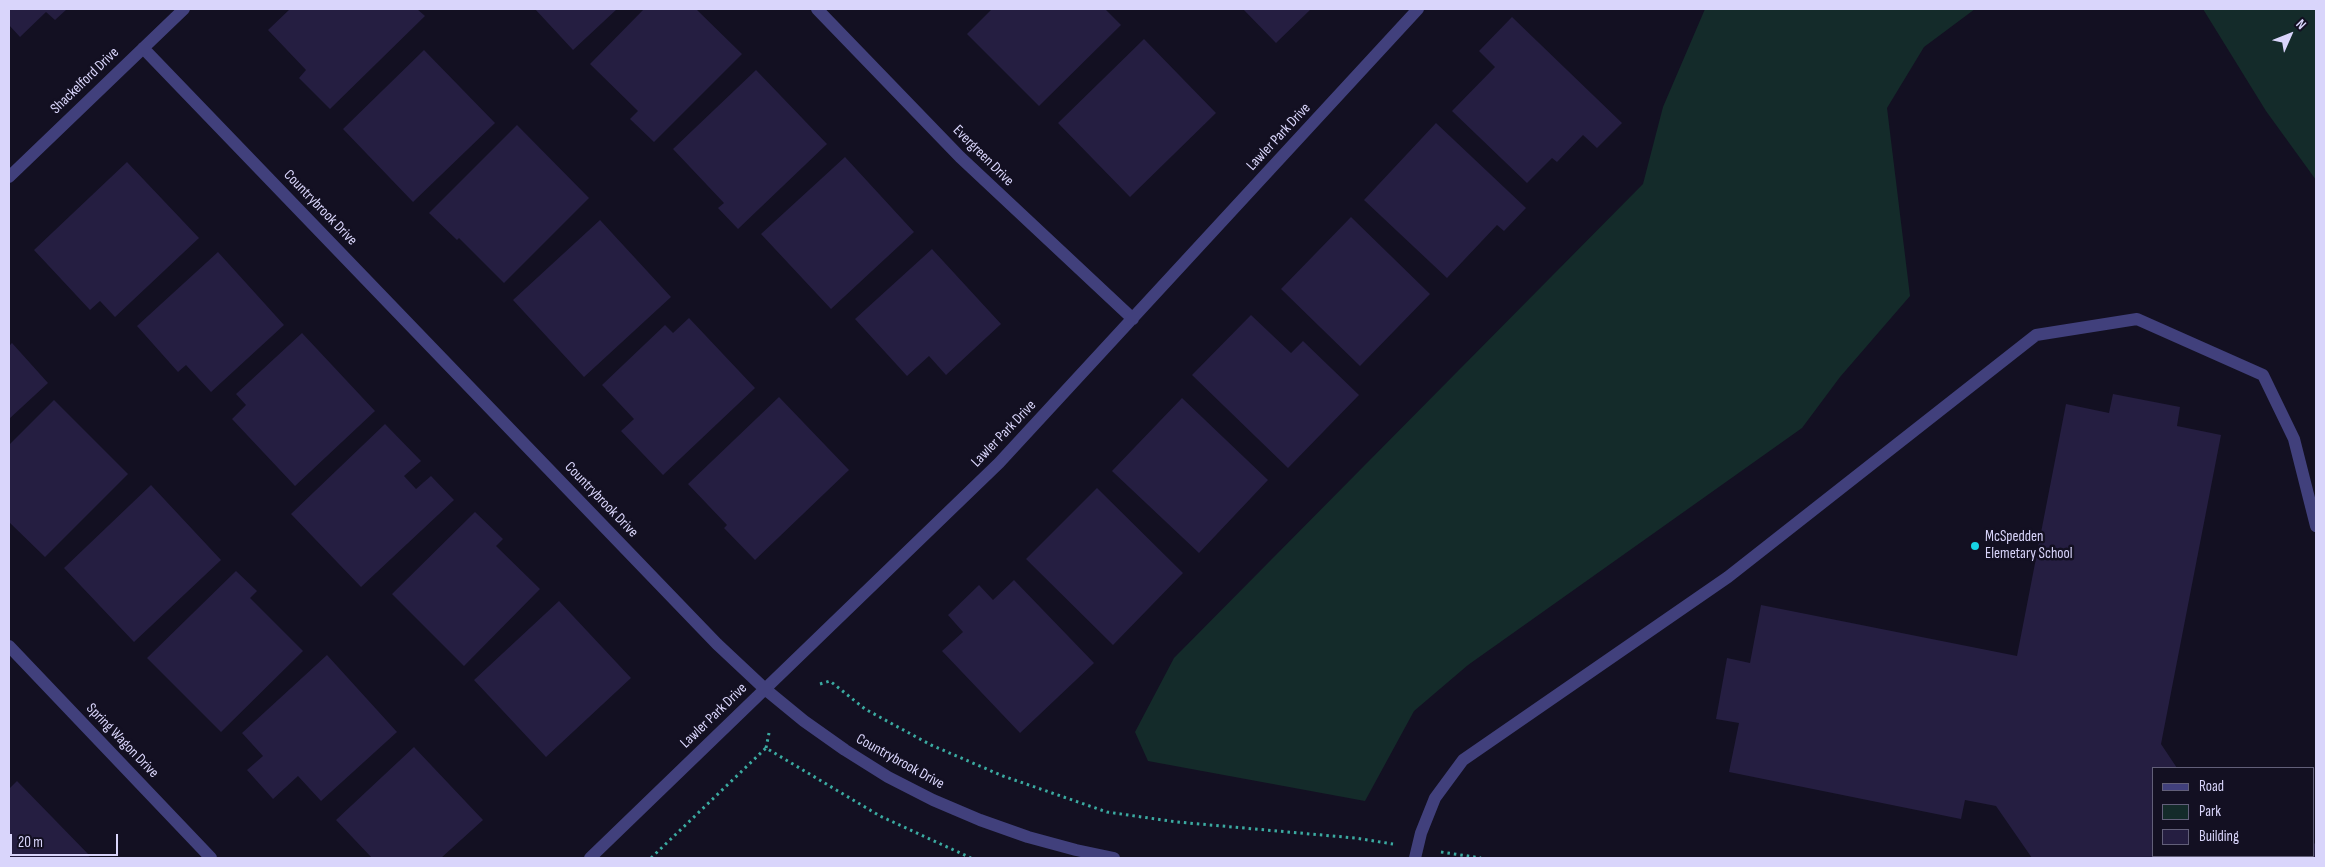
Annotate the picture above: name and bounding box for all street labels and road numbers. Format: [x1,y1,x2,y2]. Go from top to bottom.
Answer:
street label: Shackelford Drive [47,44,123,118]
street label: Lawler Park Drive [1243,100,1315,174]
street label: Evergreen Drive [949,122,1017,190]
street label: Countrybrook Drive [279,167,361,249]
street label: Lawler Park Drive [968,397,1040,471]
street label: Countrybrook Drive [560,459,642,541]
street label: Lawler Park Drive [677,680,751,752]
street label: Spring Wagon Drive [82,700,162,782]
street label: Countrybrook Drive [853,730,947,794]

